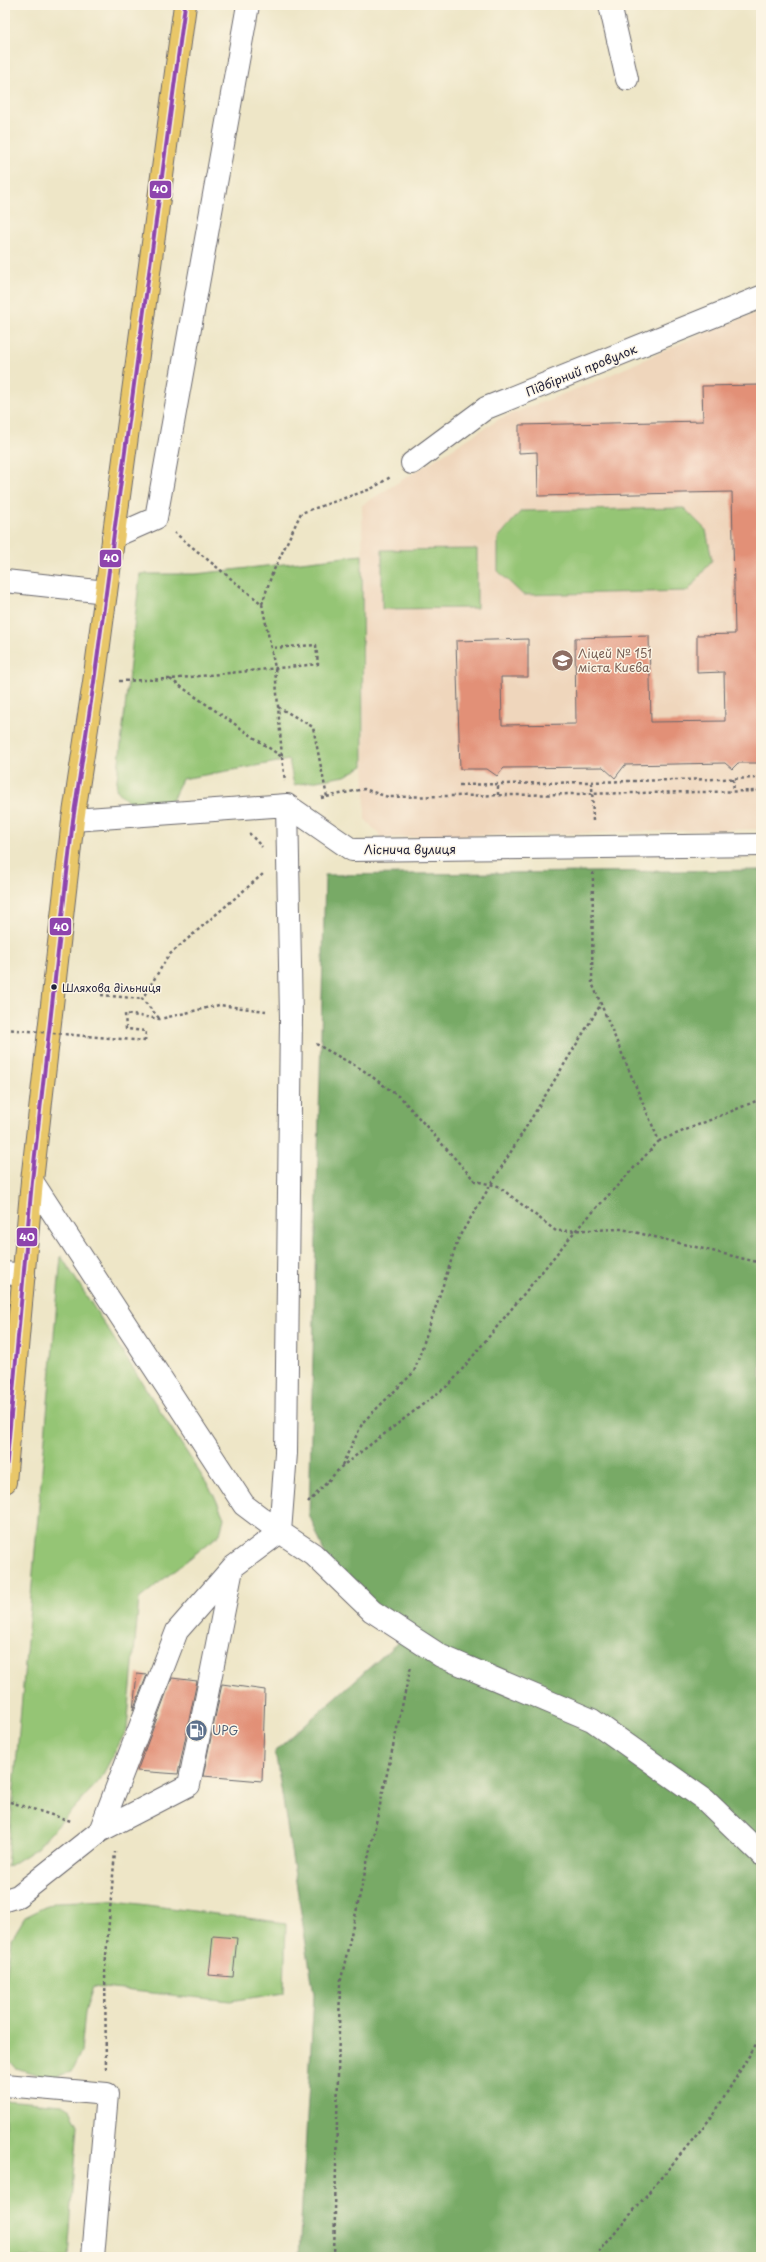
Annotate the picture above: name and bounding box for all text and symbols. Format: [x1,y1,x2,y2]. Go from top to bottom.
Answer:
line badge: 40 [149,180,172,199]
text: 40 [152,180,168,197]
street label: Підбірний провулок [523,339,640,401]
line badge: 40 [99,549,122,568]
text: 40 [103,549,119,566]
place label: Ліцей № 151 міста Києва [578,644,652,676]
school or university icon: Ліцей № 151 міста Києва [549,647,575,673]
street label: Ліснича вулиця [364,840,456,858]
line badge: 40 [49,917,72,936]
text: 40 [53,918,69,935]
place label: Шляхова дільниця [62,979,161,996]
marker: Шляхова дільниця [49,982,59,992]
line badge: 40 [16,1227,38,1247]
text: 40 [19,1228,35,1245]
fuel station icon: UPG [184,1717,210,1743]
place label: UPG [212,1721,239,1739]

